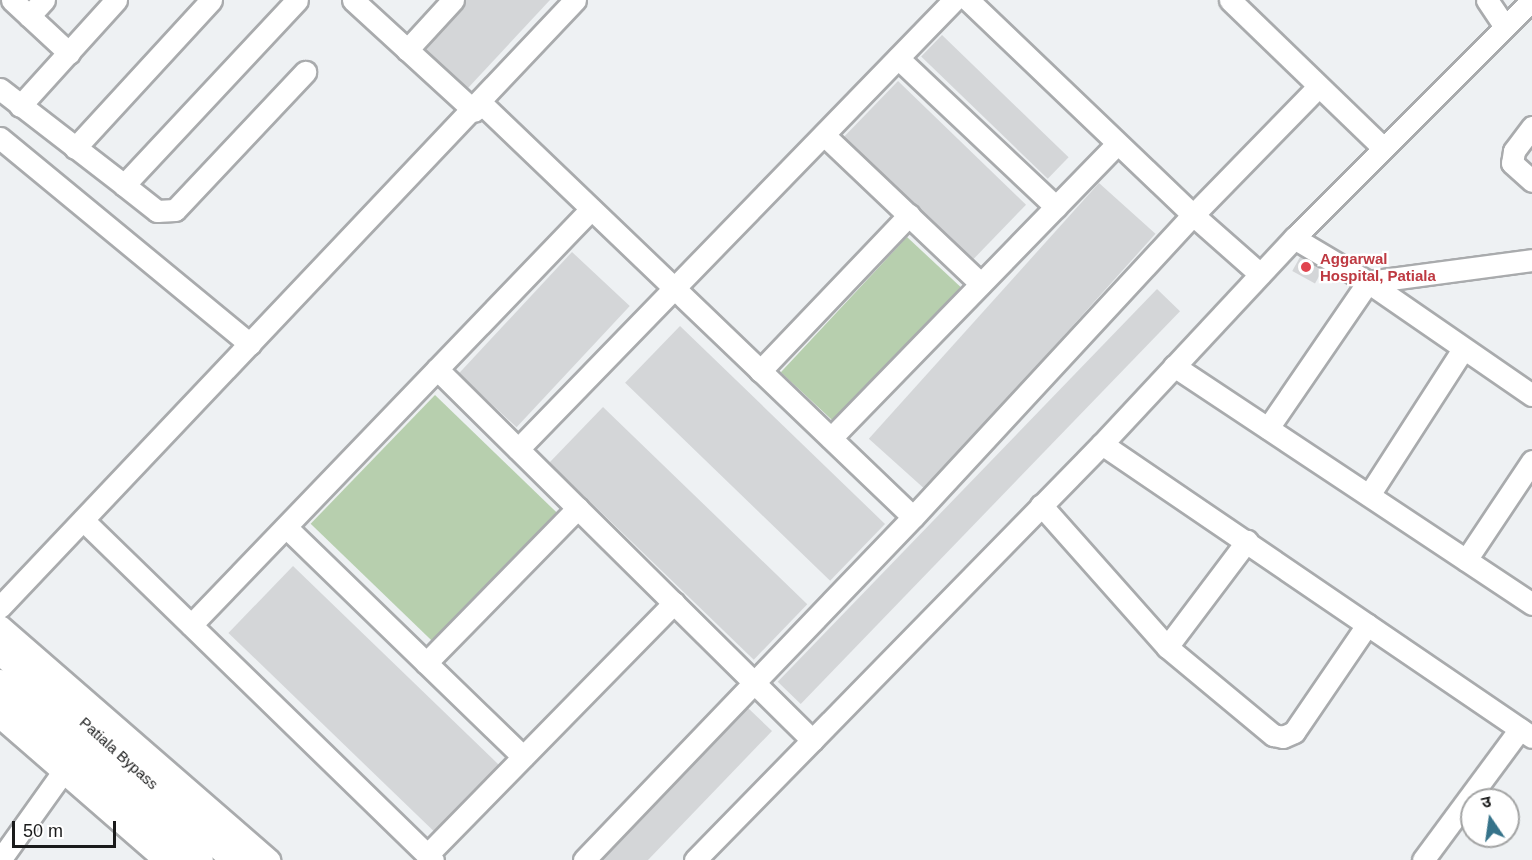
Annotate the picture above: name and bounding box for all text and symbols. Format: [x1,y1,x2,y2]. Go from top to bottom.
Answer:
place label: Aggarwal Hospital, Patiala [1320,249,1436,284]
marker: Aggarwal Hospital, Patiala [1297,258,1315,276]
street label: Patiala Bypass [76,713,162,793]
north arrow [1460,788,1520,848]
text: उ [1480,793,1493,811]
scale bar [15,809,118,847]
text: 50 m [23,821,63,841]

